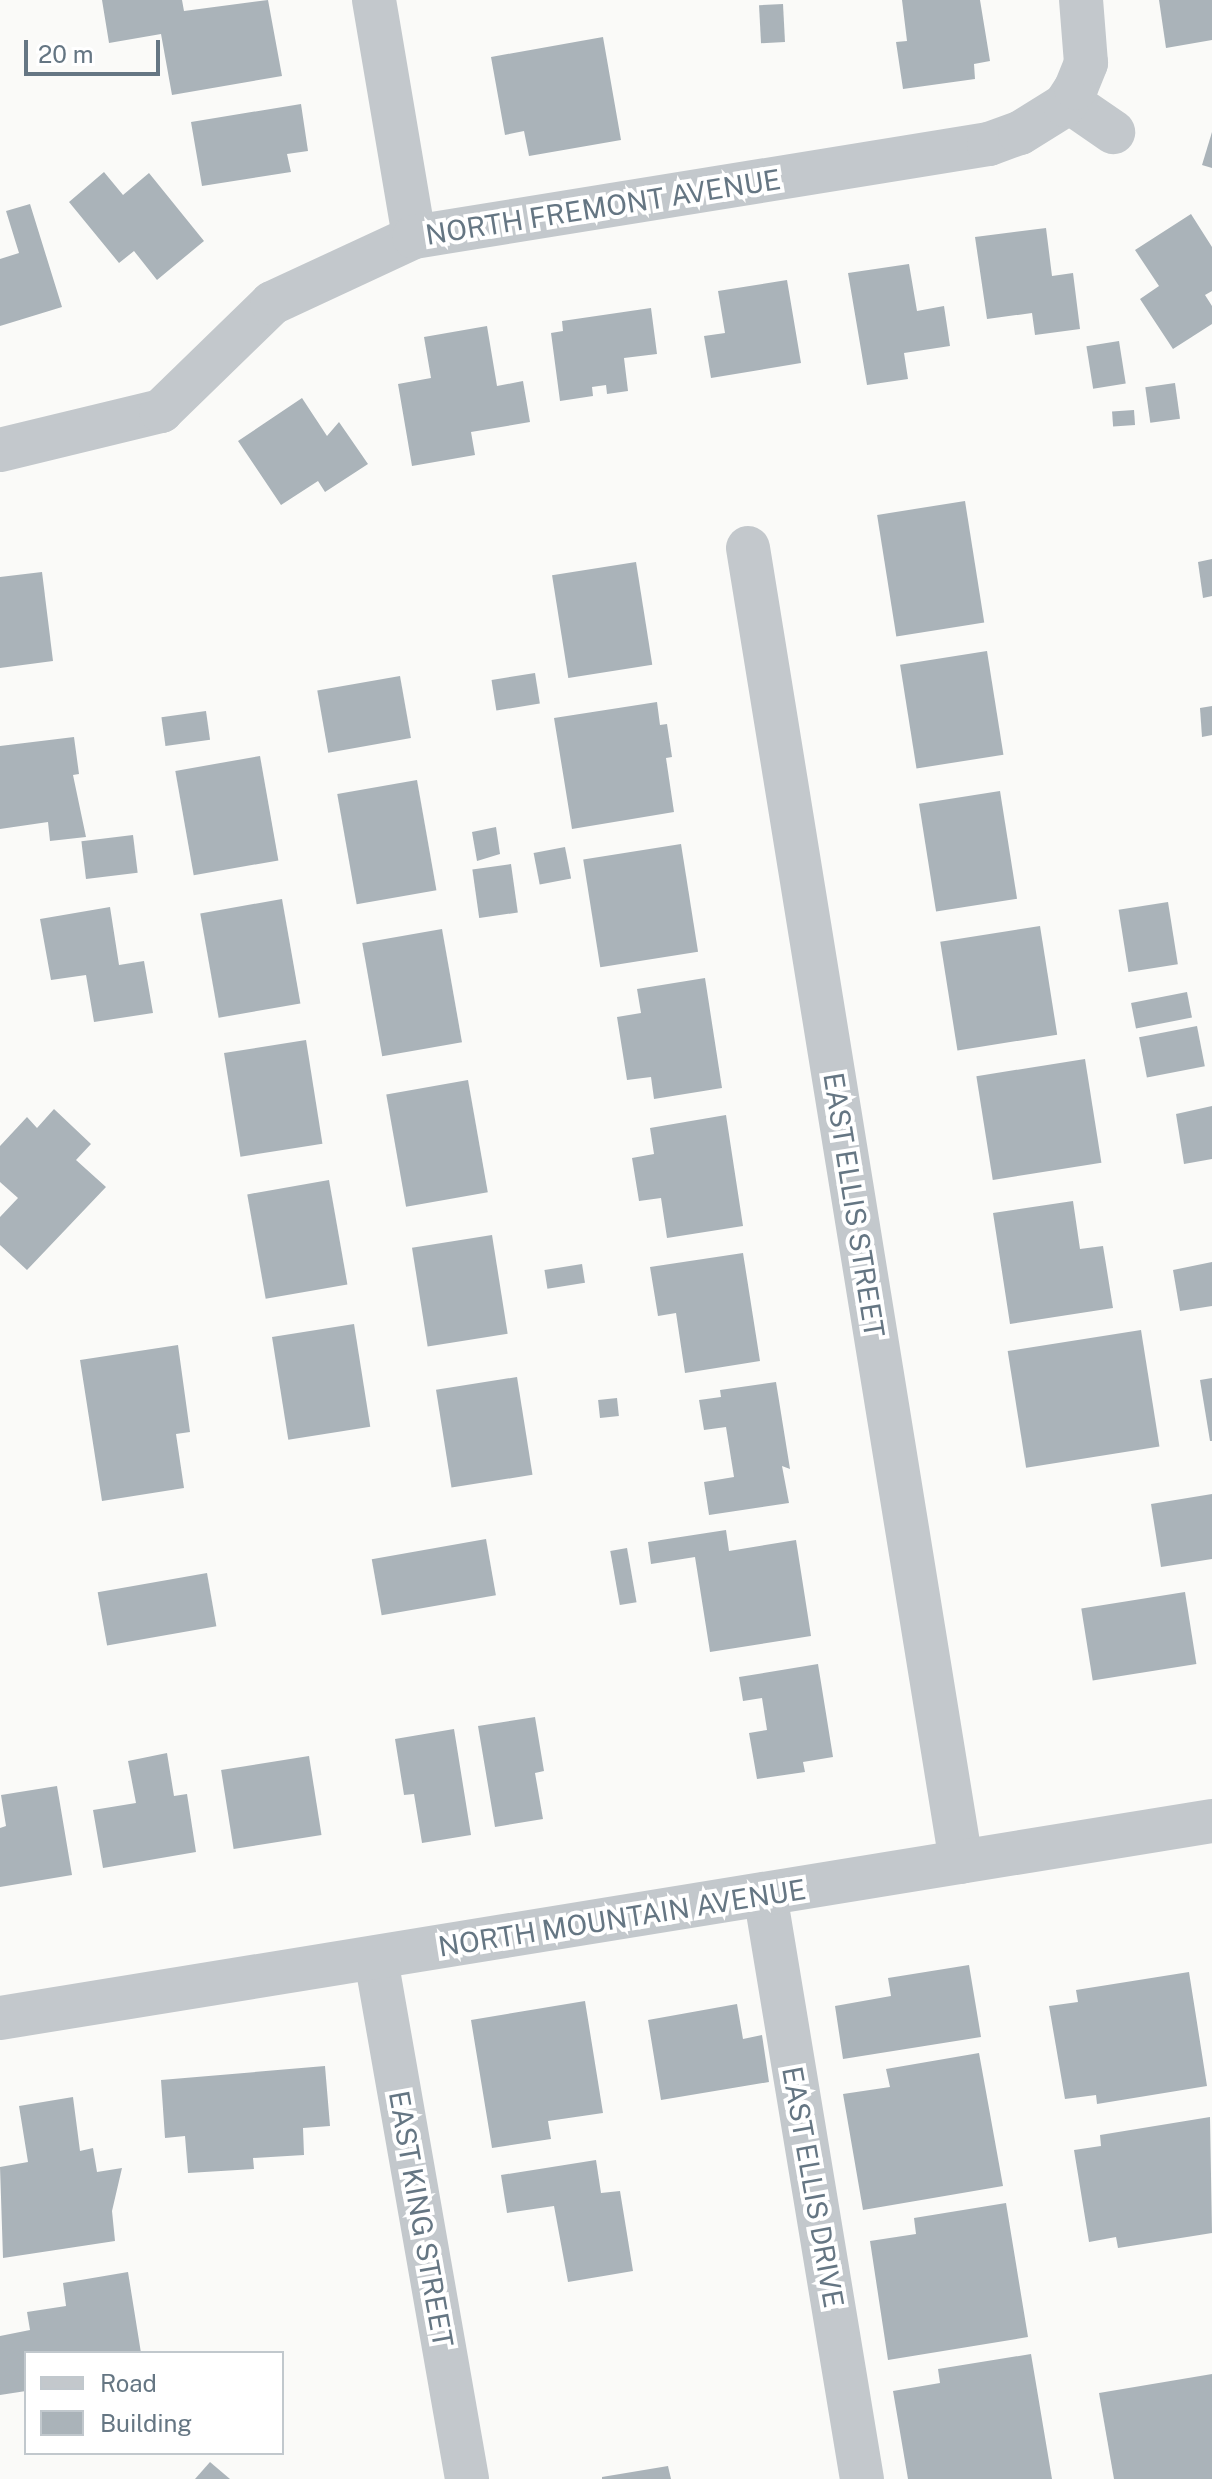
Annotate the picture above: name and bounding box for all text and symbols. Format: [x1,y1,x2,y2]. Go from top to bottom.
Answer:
scale bar [28,24,164,74]
text: 20 m [38,40,94,68]
street label: NORTH FREMONT AVENUE [423,162,783,252]
street label: EAST ELLIS STREET [816,1070,892,1340]
street label: NORTH MOUNTAIN AVENUE [436,1872,808,1964]
street label: EAST ELLIS DRIVE [775,2064,851,2310]
street label: EAST KING STREET [382,2088,460,2350]
legend [24,2351,284,2455]
text: Road [100,2369,157,2397]
text: Building [100,2409,192,2437]

